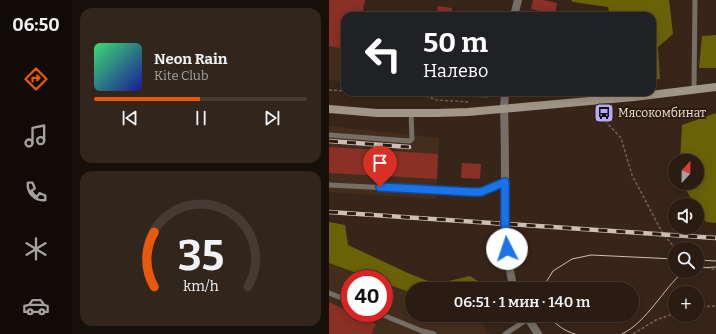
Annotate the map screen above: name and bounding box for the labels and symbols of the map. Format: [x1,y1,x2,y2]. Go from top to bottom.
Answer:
bus stop icon: Мясокомбинат [593,102,615,124]
place label: Мясокомбинат [618,106,706,120]
pin [363,146,397,187]
north arrow [668,154,704,190]
position arrow [486,228,528,270]
speed limit sign: 40 [341,270,393,322]

